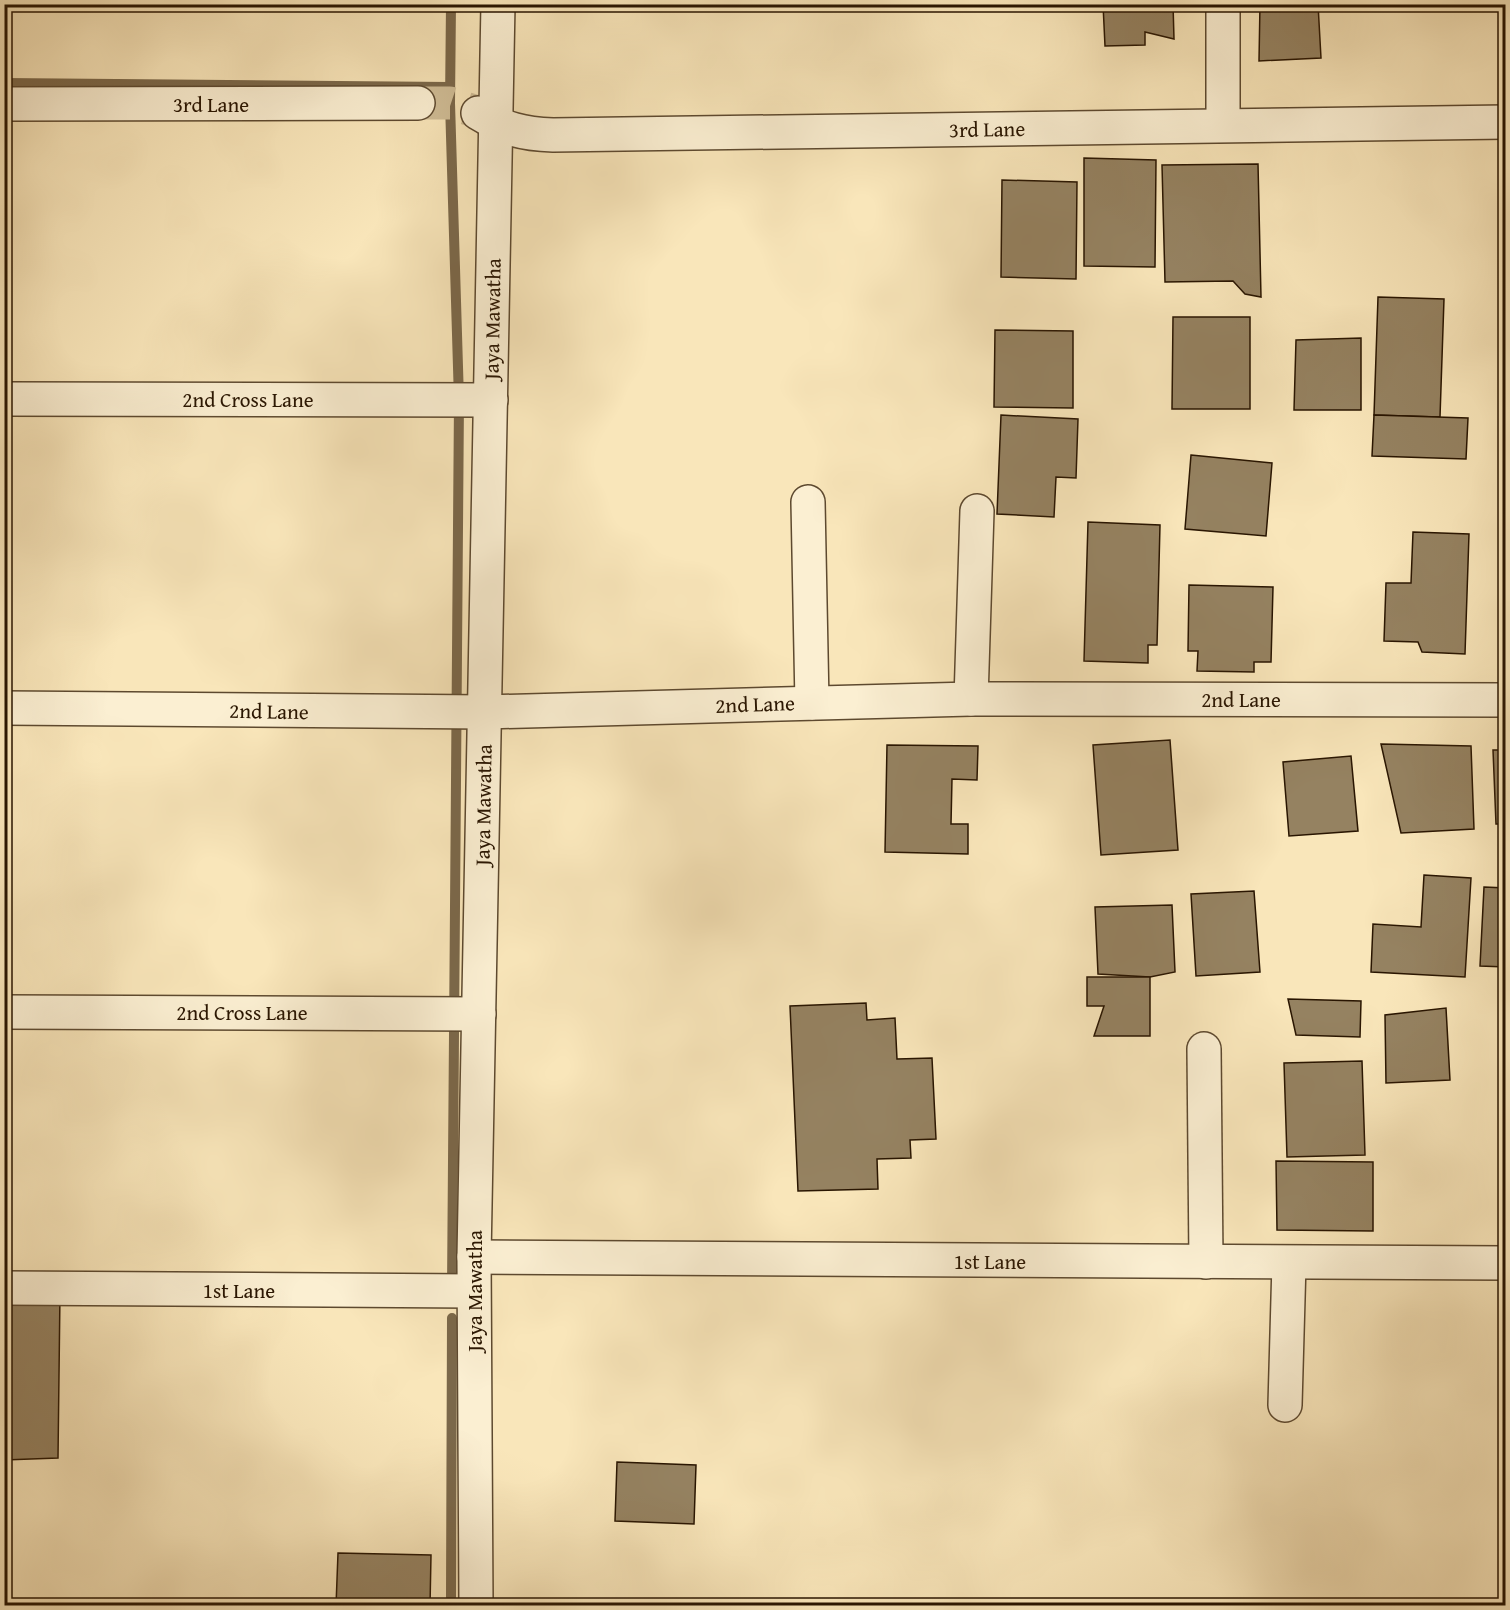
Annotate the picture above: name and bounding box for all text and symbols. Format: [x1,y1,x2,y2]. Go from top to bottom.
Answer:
street label: 3rd Lane [173,89,249,120]
street label: 3rd Lane [949,113,1026,145]
street label: Jaya Mawatha [475,258,509,383]
street label: 2nd Cross Lane [182,384,314,415]
street label: 2nd Lane [1201,684,1281,715]
street label: 2nd Lane [715,687,795,721]
street label: 2nd Lane [229,695,309,727]
street label: Jaya Mawatha [466,744,500,869]
street label: 2nd Cross Lane [176,997,308,1028]
street label: Jaya Mawatha [459,1230,490,1355]
street label: 1st Lane [954,1246,1026,1277]
street label: 1st Lane [203,1275,275,1306]

